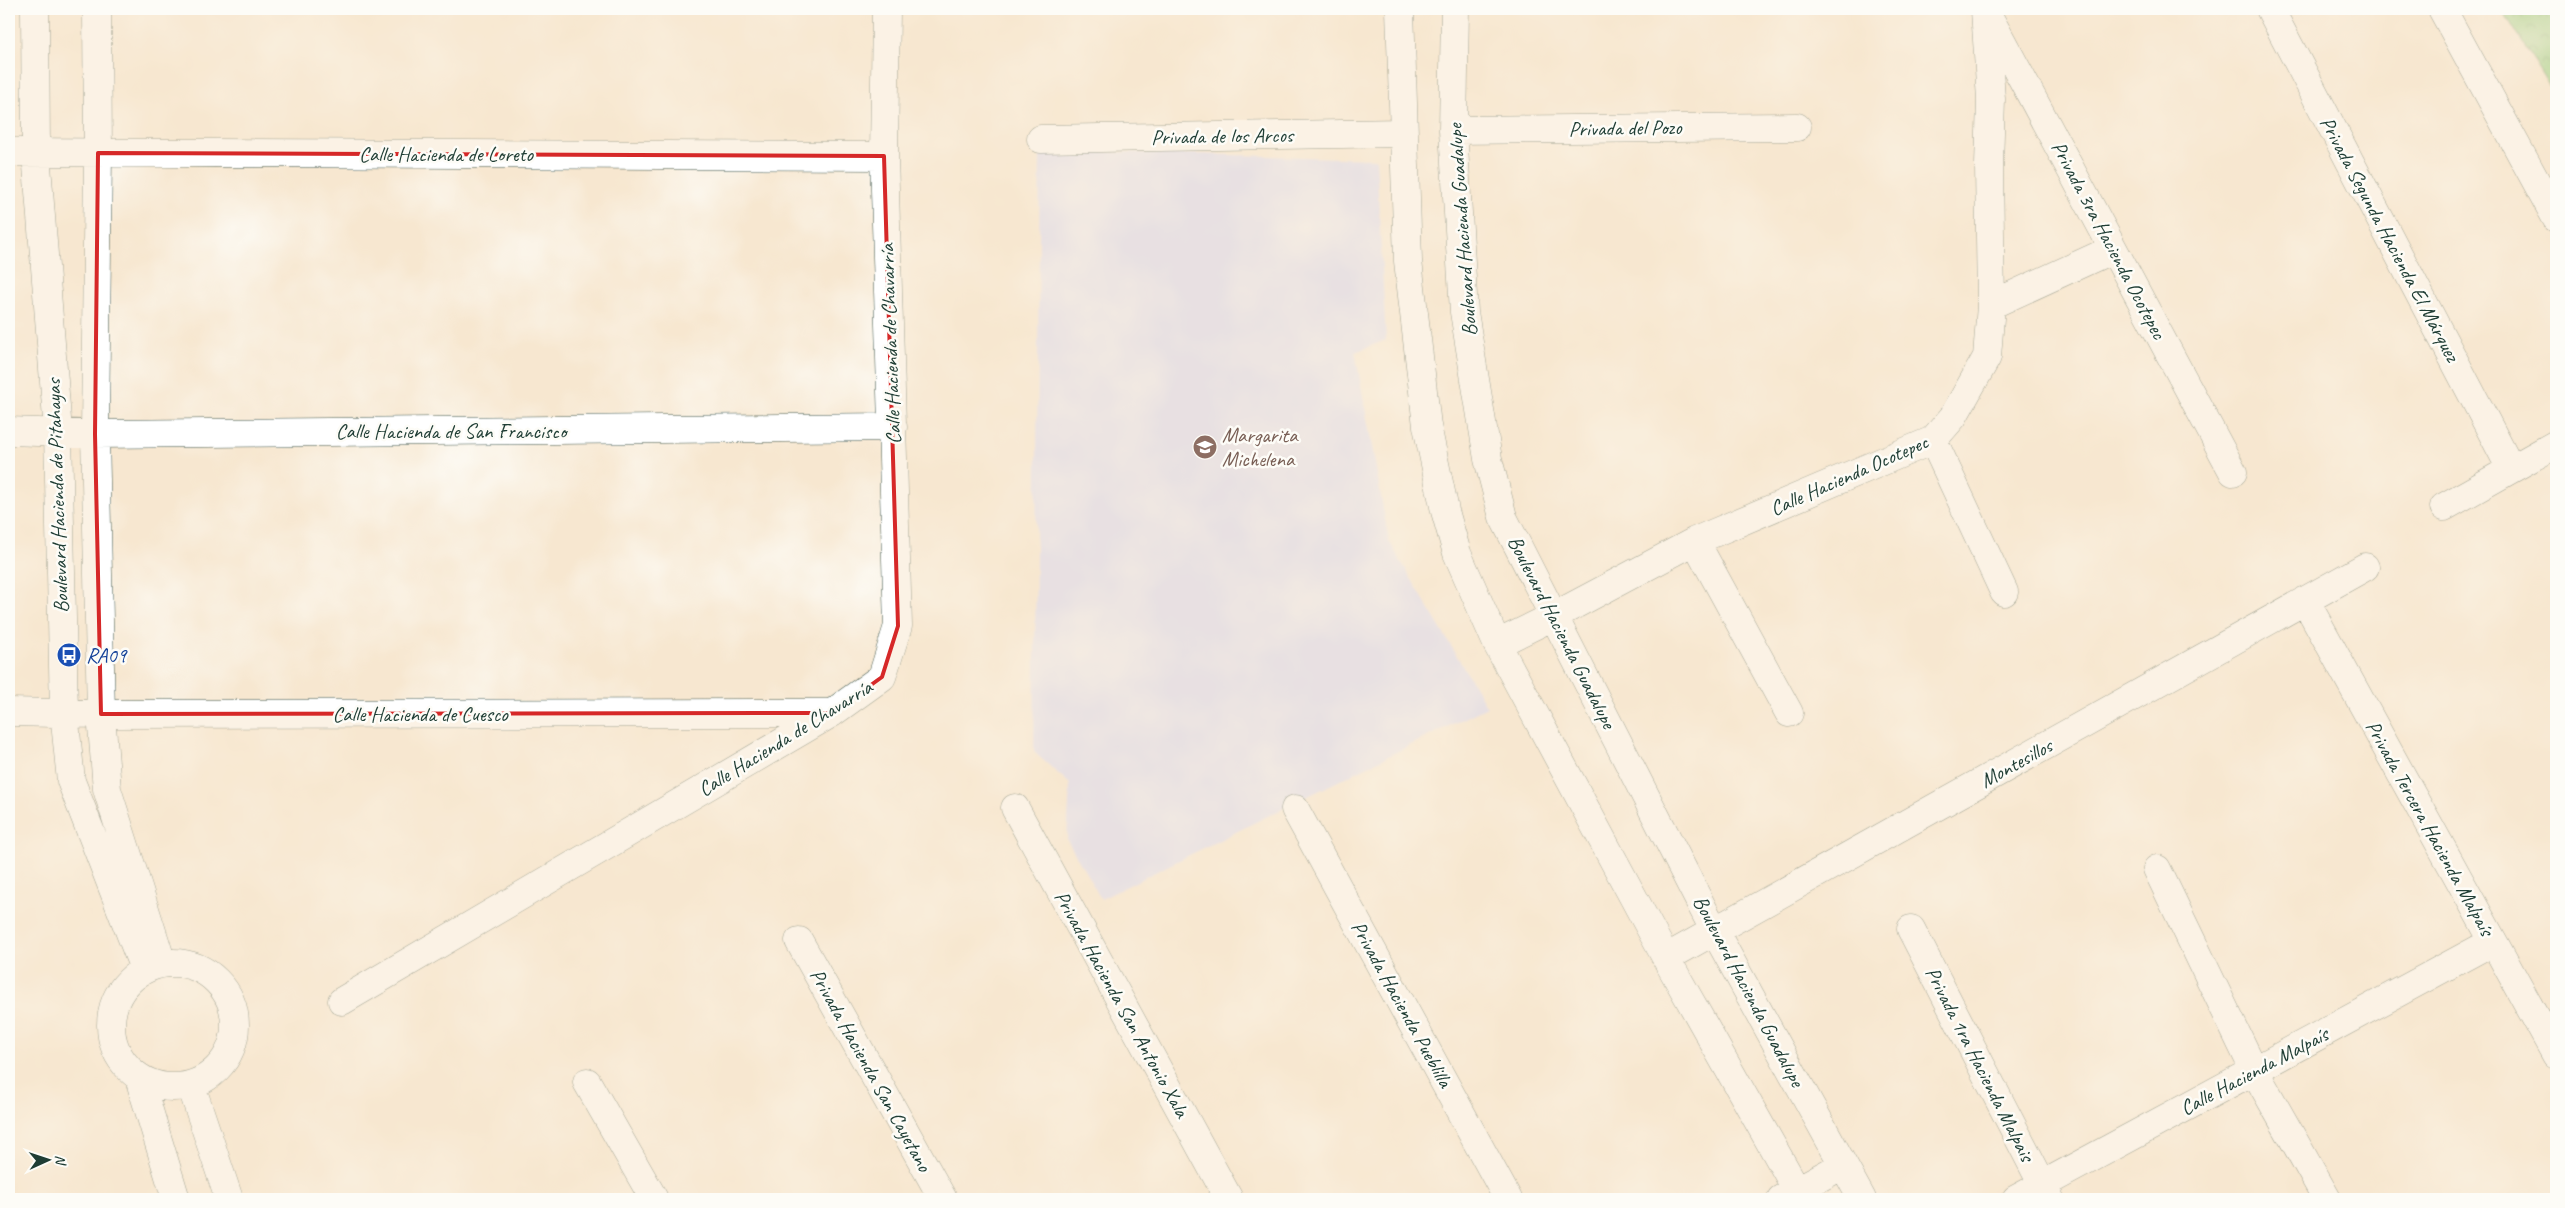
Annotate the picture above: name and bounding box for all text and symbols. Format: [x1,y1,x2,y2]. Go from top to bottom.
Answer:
street label: Privada Segunda Hacienda El Márquez [2314,112,2466,367]
street label: Privada del Pozo [1568,114,1683,142]
street label: Boulevard Hacienda Guadalupe [1441,121,1482,337]
street label: Privada de los Arcos [1151,122,1295,150]
street label: Privada 3ra Hacienda Ocotepec [2046,137,2173,345]
street label: Calle Hacienda de Loreto [359,141,534,167]
street label: Calle Hacienda de Chavarría [873,242,906,445]
street label: Boulevard Hacienda de Pitahayas [40,377,74,614]
street label: Calle Hacienda de San Francisco [336,418,569,444]
place label: Margarita Michelena [1222,422,1299,472]
street label: Calle Hacienda Ocotepec [1766,428,1933,522]
school or university icon: Margarita Michelena [1192,434,1218,460]
street label: Boulevard Hacienda Guadalupe [1502,531,1623,735]
bus stop icon: RA09 [56,642,82,668]
place label: RA09 [86,642,128,668]
street label: Calle Hacienda de Chavarría [693,673,878,802]
street label: Calle Hacienda de Cuesco [332,701,509,727]
street label: Privada Tercera Hacienda Malpaís [2360,716,2501,942]
street label: Montesillos [1975,732,2058,793]
street label: Privada Hacienda San Antonio Xala [1049,886,1196,1124]
street label: Boulevard Hacienda Guadalupe [1688,891,1811,1093]
street label: Privada Hacienda Pueblilla [1346,916,1459,1093]
street label: Privada 1ra Hacienda Malpais [1920,962,2041,1167]
street label: Privada Hacienda San Cayetano [804,964,938,1177]
street label: Calle Hacienda Malpaís [2176,1020,2334,1121]
north arrow [22,1136,72,1186]
text: N [52,1155,69,1166]

